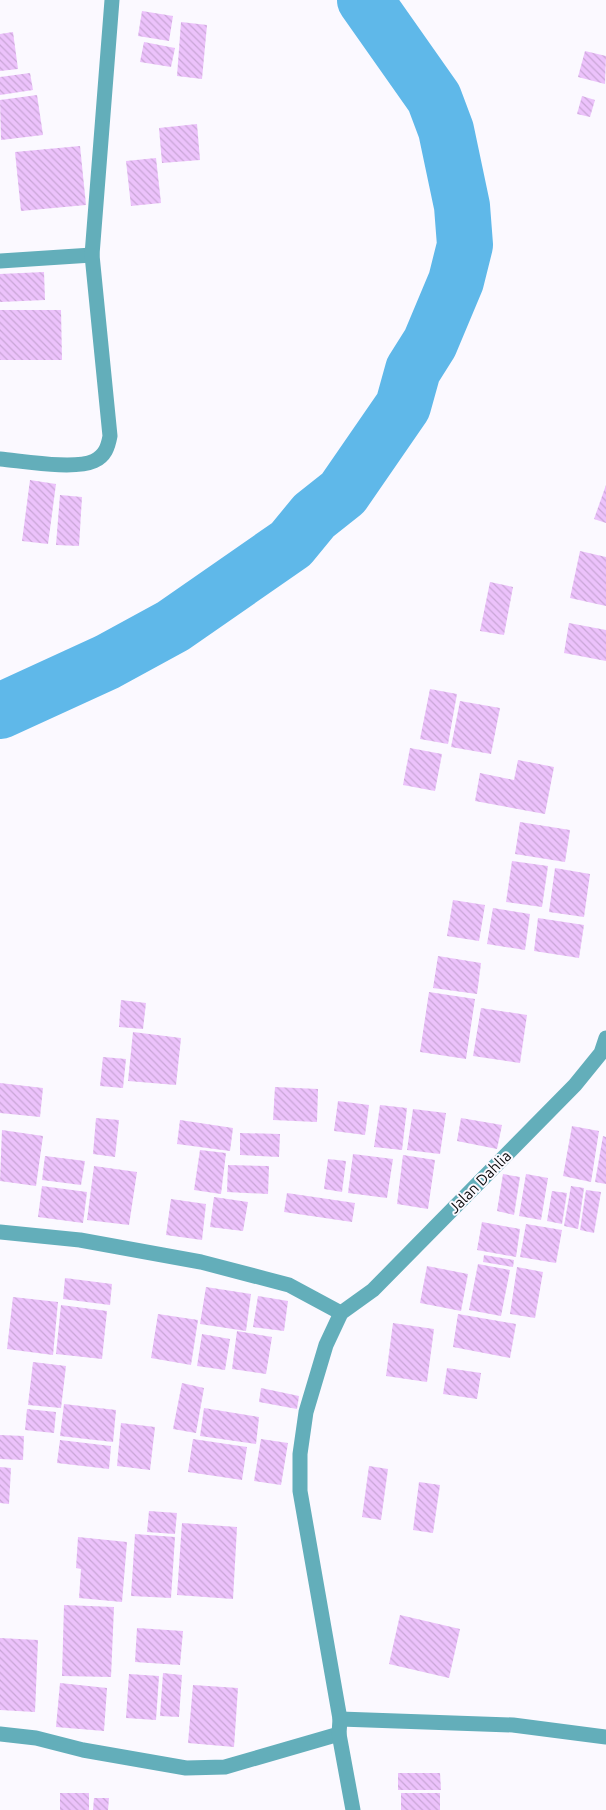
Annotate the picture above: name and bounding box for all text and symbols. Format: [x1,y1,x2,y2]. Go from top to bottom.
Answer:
street label: Jalan Dahlia [445,1147,514,1216]

